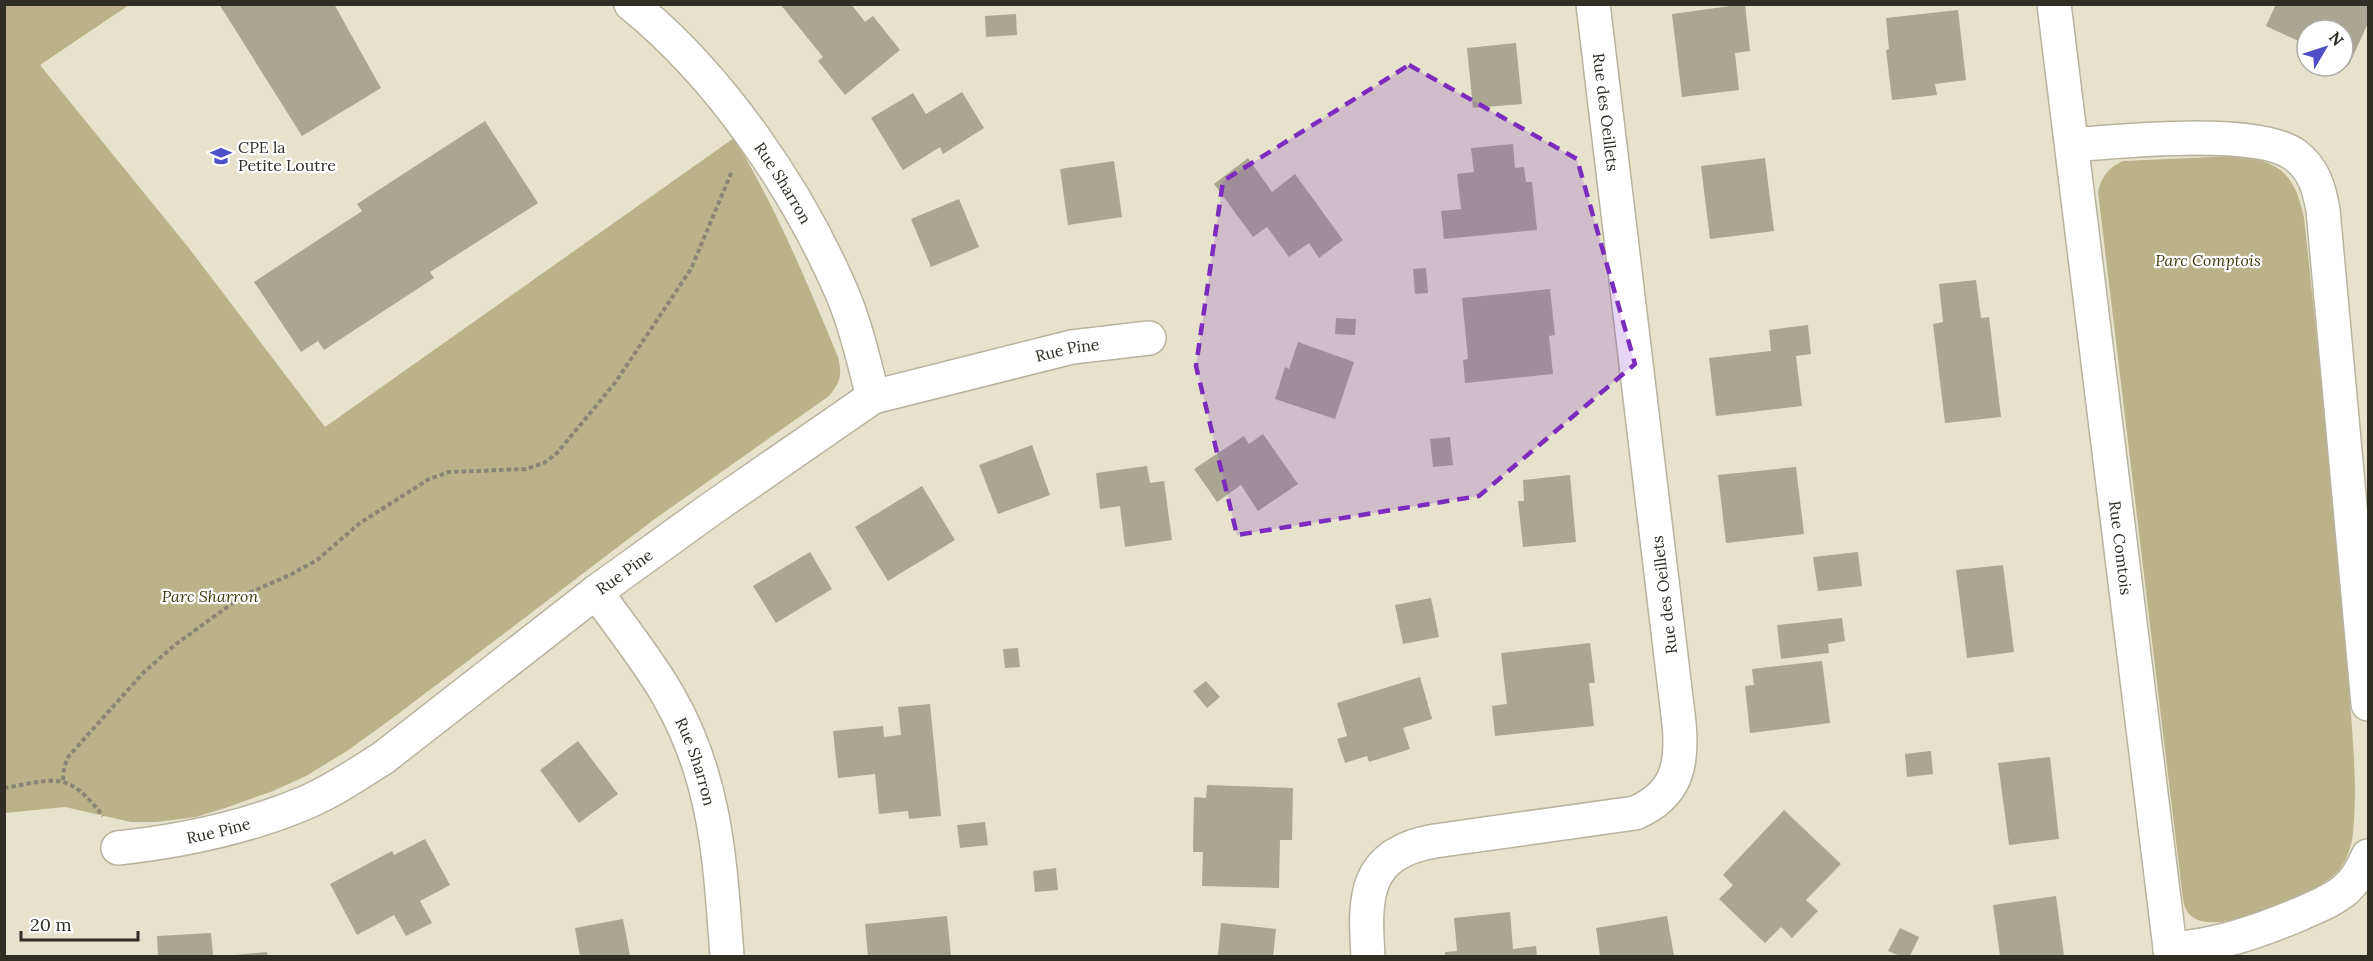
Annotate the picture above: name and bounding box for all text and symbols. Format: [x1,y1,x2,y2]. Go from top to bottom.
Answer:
north arrow [2295,18,2355,78]
text: N [2325,27,2348,50]
street label: Rue des Oeillets [1589,52,1623,172]
place label: CPE la Petite Loutre [238,137,336,175]
street label: Rue Sharron [750,138,816,227]
school or university icon: CPE la Petite Loutre [209,144,233,168]
park label: Parc Comptois [2155,250,2261,270]
street label: Rue Pine [1033,334,1101,366]
street label: Rue Comtois [2105,500,2137,596]
street label: Rue des Oeillets [1647,535,1681,655]
street label: Rue Pine [592,544,657,599]
park label: Parc Sharron [162,586,258,606]
street label: Rue Sharron [671,714,720,808]
street label: Rue Pine [185,813,253,848]
scale bar [21,904,138,942]
text: 20 m [30,913,72,936]

